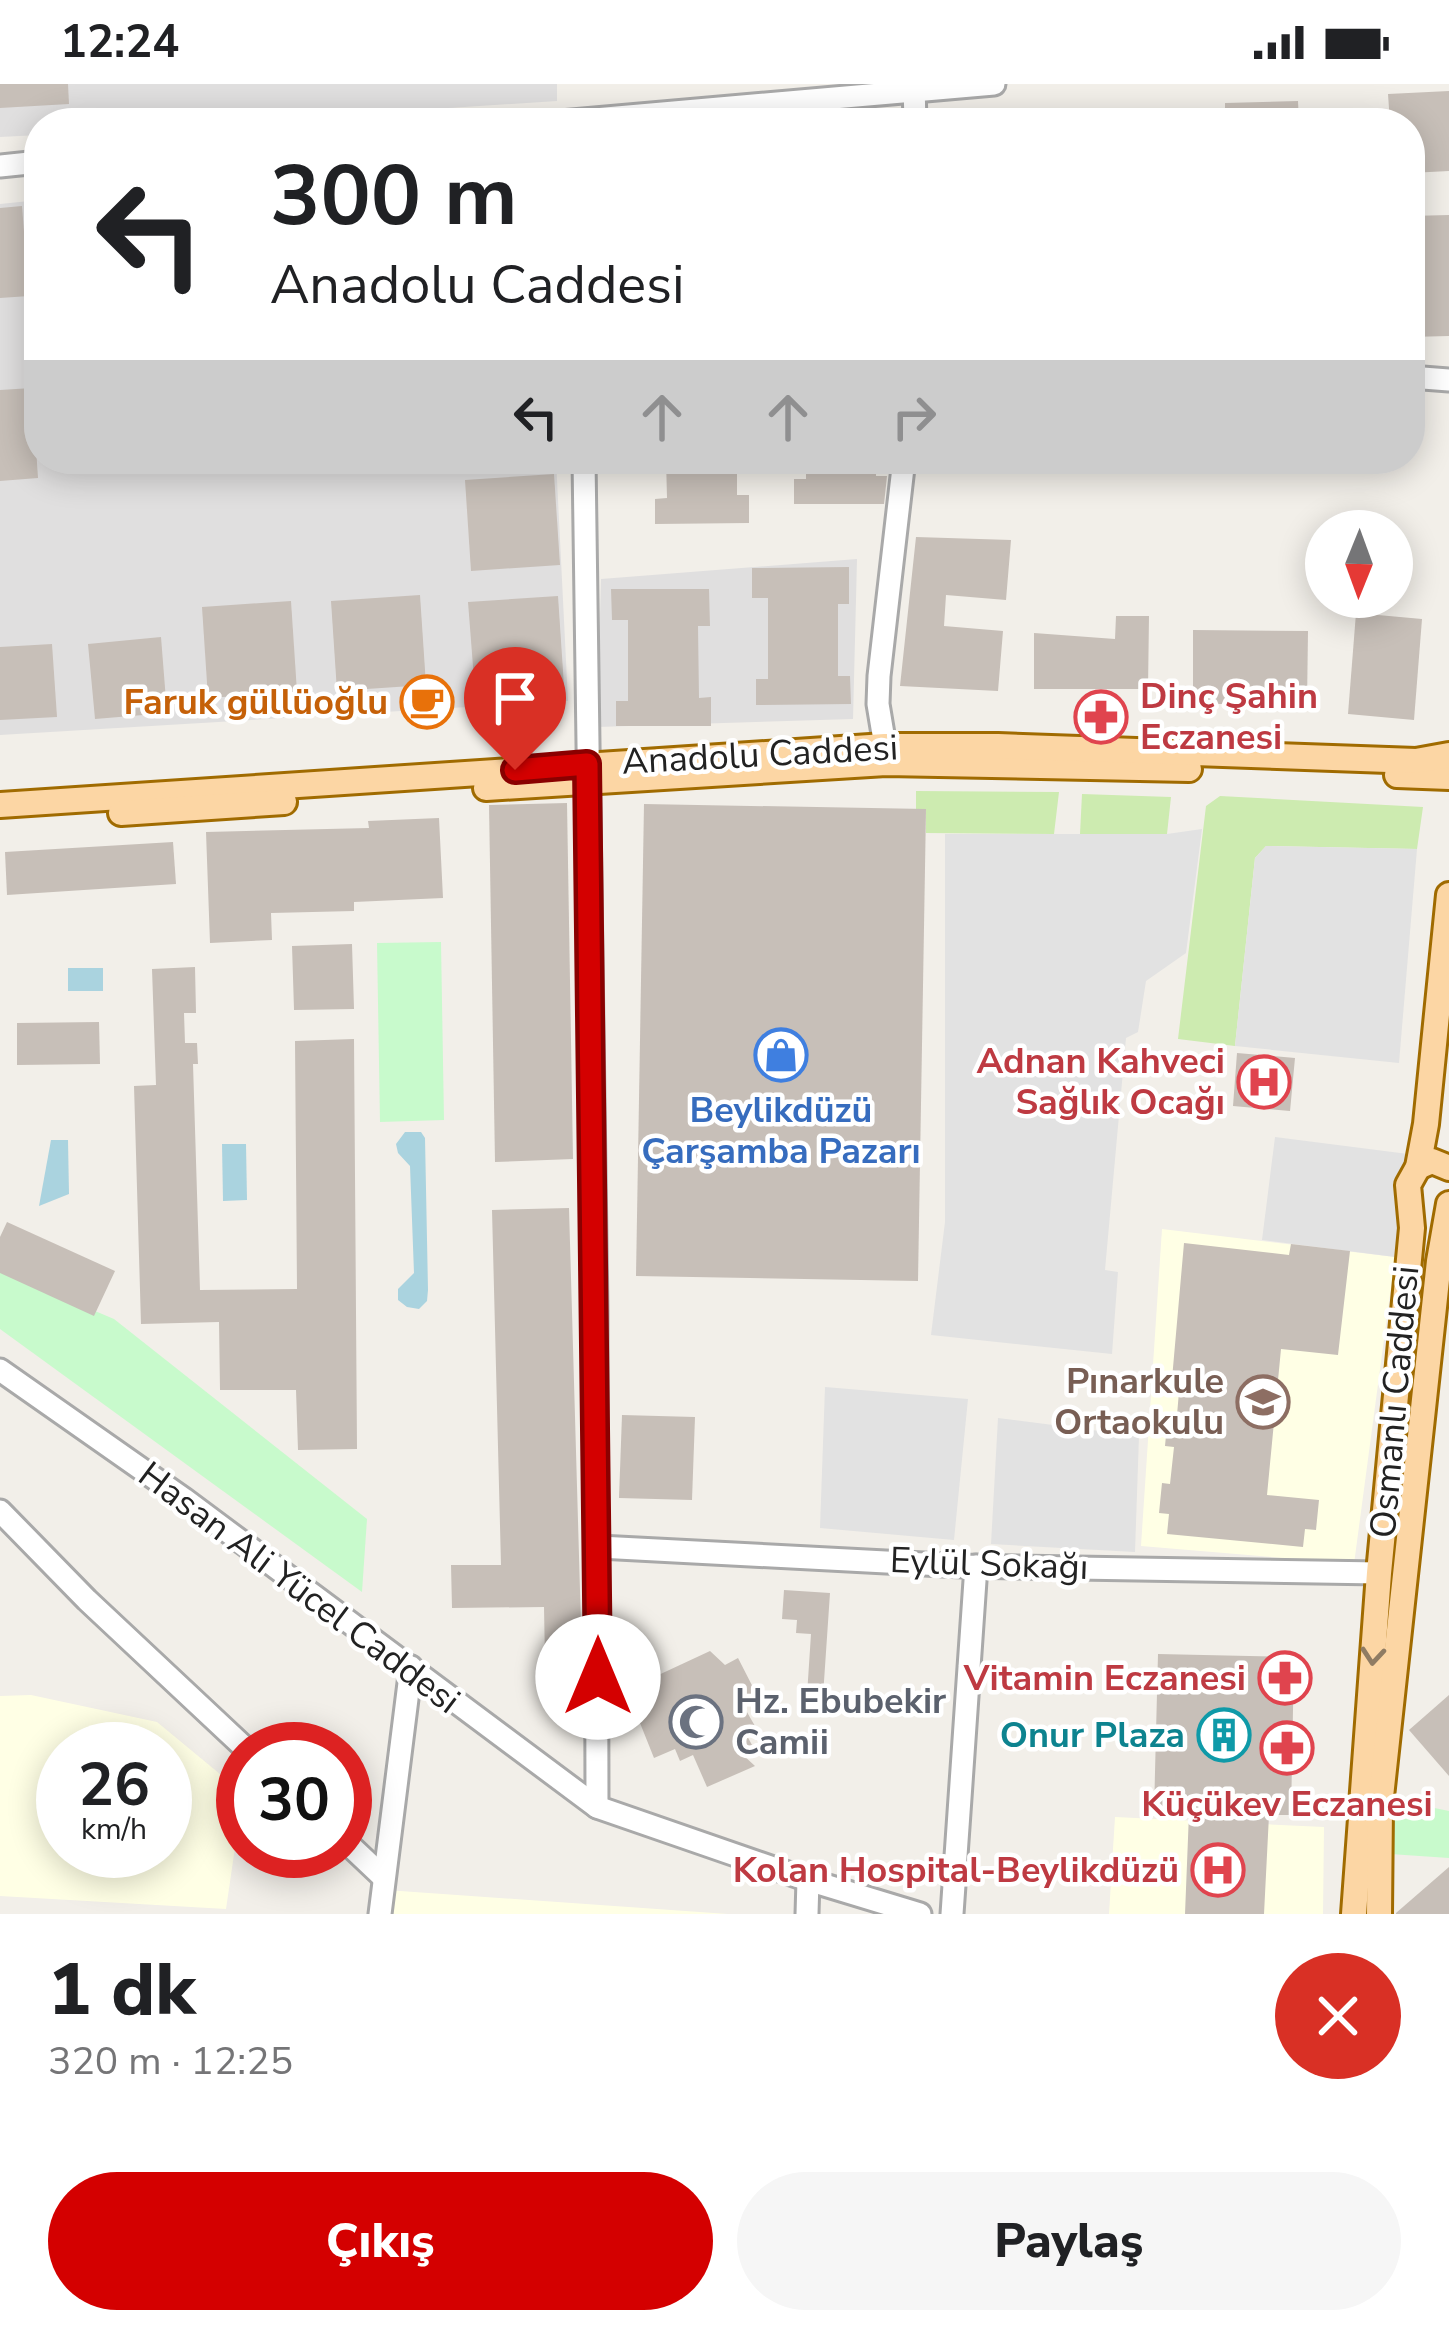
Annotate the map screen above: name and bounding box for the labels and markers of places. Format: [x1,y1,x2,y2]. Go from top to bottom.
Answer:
pin [464,647,566,770]
place label: Dinç Şahin Eczanesi [1140,672,1318,762]
cafe icon: Faruk güllüoğlu [399,674,455,730]
place label: Faruk güllüoğlu [124,678,388,727]
pharmacy icon: Dinç Şahin Eczanesi [1073,689,1129,745]
shop icon: Beylikdüzü Çarşamba Pazarı [753,1027,809,1083]
place label: Adnan Kahveci Sağlık Ocağı [976,1037,1225,1127]
hospital icon: Adnan Kahveci Sağlık Ocağı [1236,1054,1292,1110]
place label: Beylikdüzü Çarşamba Pazarı [641,1086,921,1176]
place label: Pınarkule Ortaokulu [1054,1357,1224,1447]
school or university icon: Pınarkule Ortaokulu [1235,1374,1291,1430]
pharmacy icon: Vitamin Eczanesi [1257,1650,1313,1706]
place label: Vitamin Eczanesi [963,1654,1246,1703]
place label: Hz. Ebubekir Camii [735,1677,946,1767]
mosque icon: Hz. Ebubekir Camii [668,1694,724,1750]
building icon: Onur Plaza [1196,1707,1252,1763]
place label: Onur Plaza [1000,1711,1185,1760]
pharmacy icon: Küçükev Eczanesi [1259,1720,1315,1776]
place label: Küçükev Eczanesi [1141,1780,1433,1829]
hospital icon: Kolan Hospital-Beylikdüzü [1190,1842,1246,1898]
place label: Kolan Hospital-Beylikdüzü [733,1846,1179,1895]

